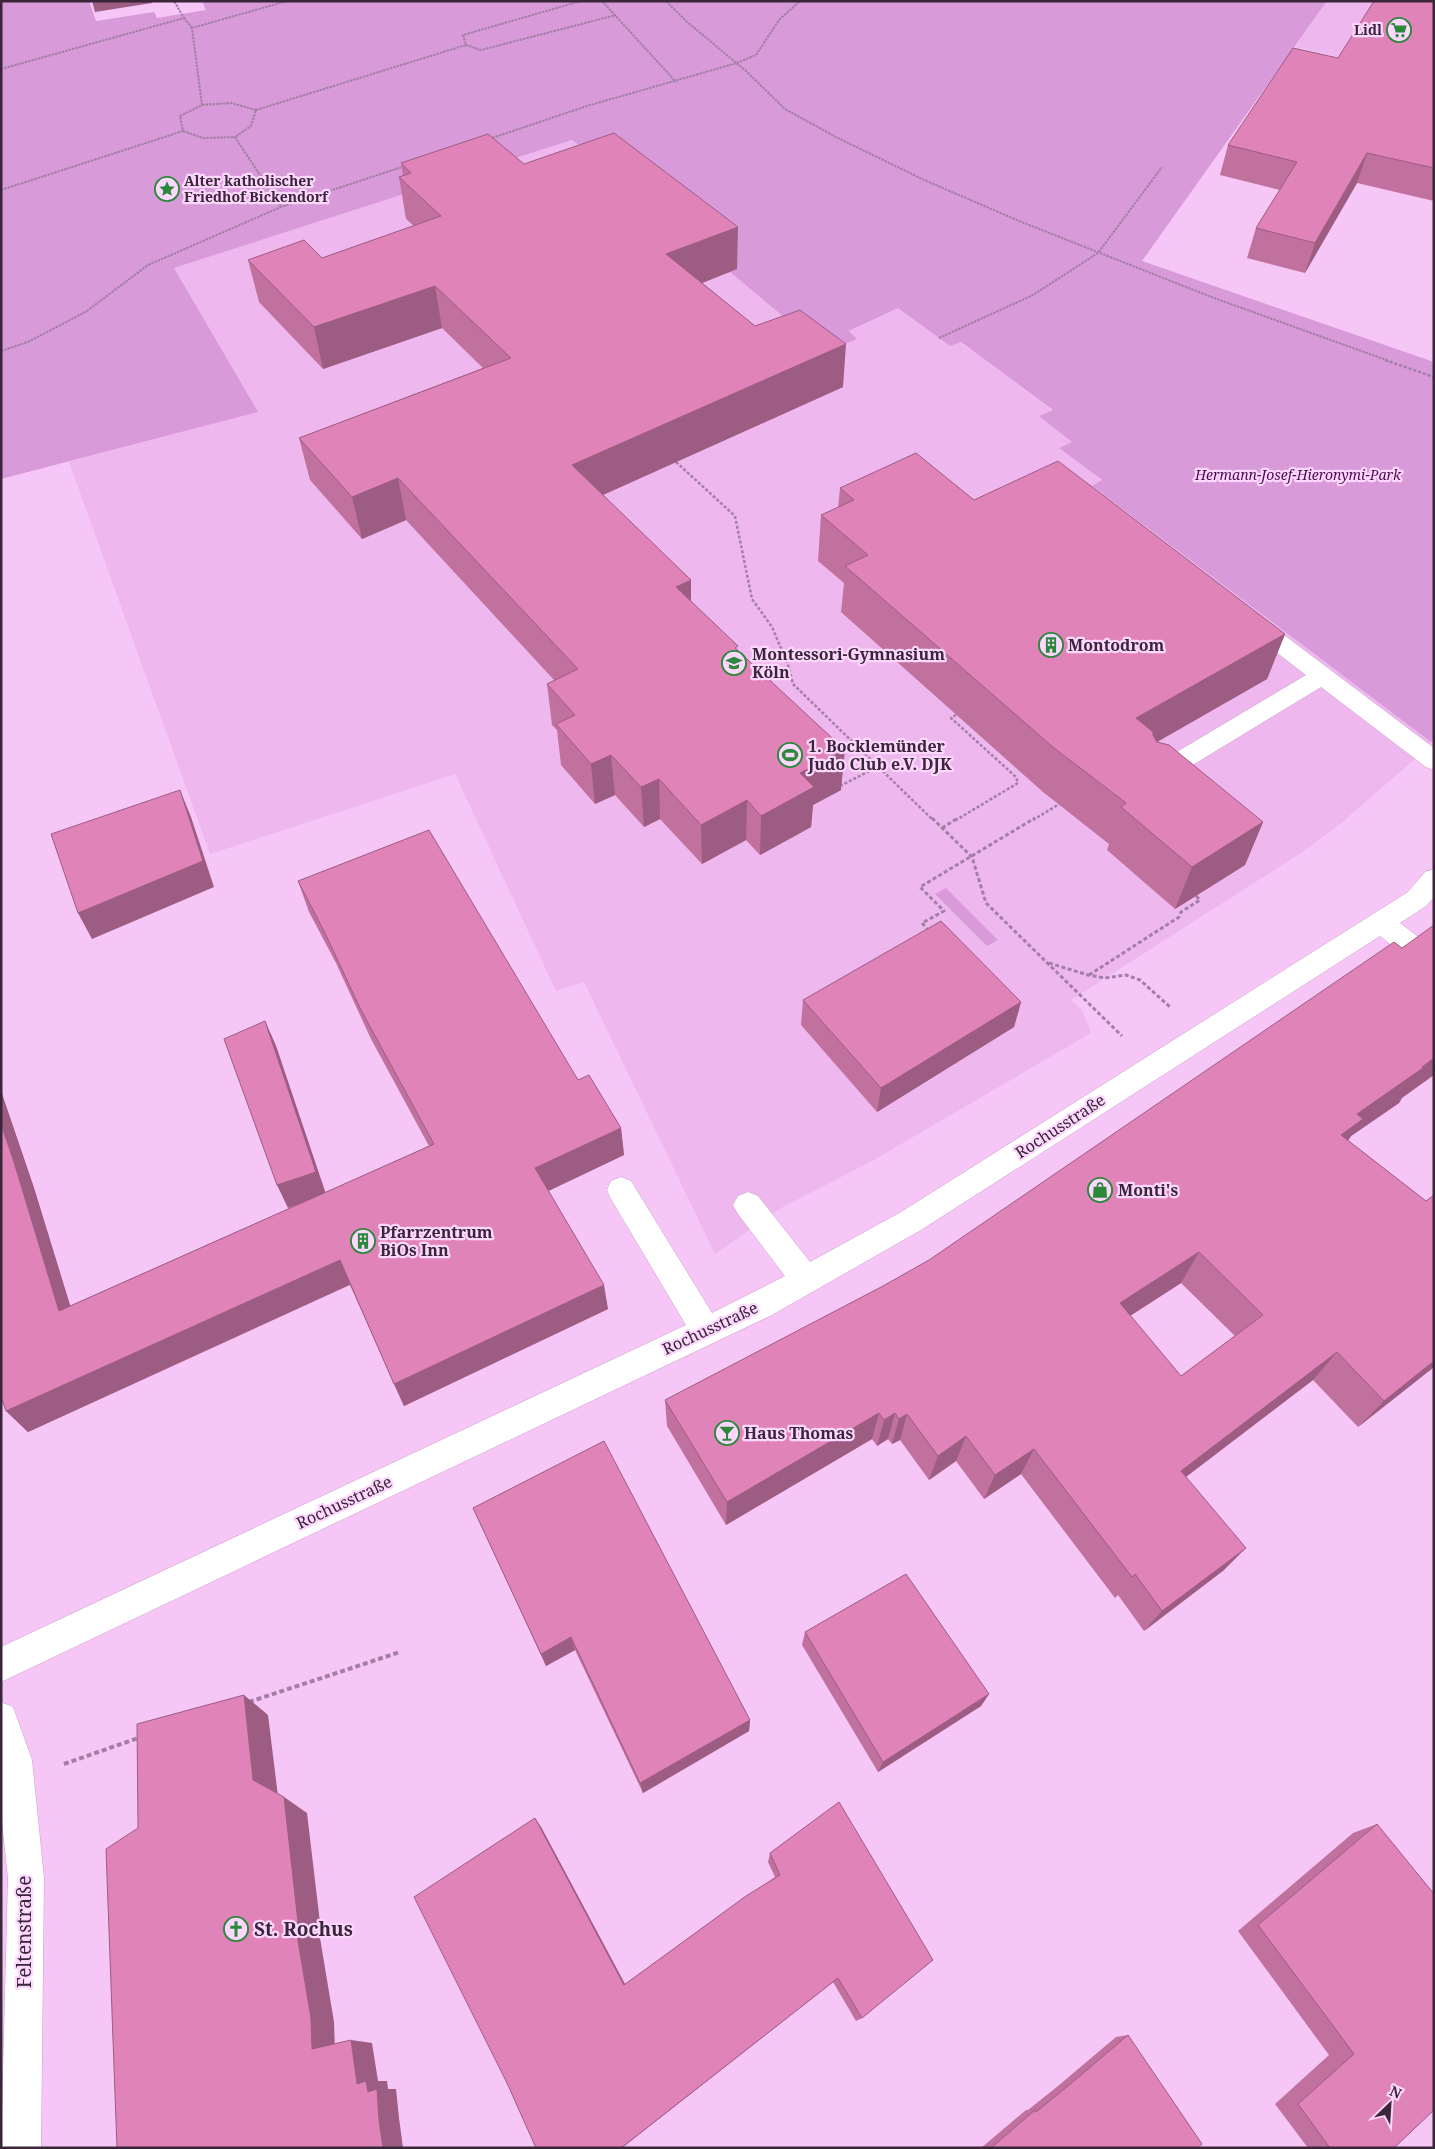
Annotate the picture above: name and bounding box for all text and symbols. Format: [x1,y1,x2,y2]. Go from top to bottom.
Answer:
supermarket icon: Lidl [1386,17,1412,43]
place label: Lidl [1354,20,1382,39]
place label: Alter katholischer Friedhof Bickendorf [184,171,329,206]
place icon: Alter katholischer Friedhof Bickendorf [154,176,180,202]
park label: Hermann-Josef-Hieronymi-Park [1194,465,1402,484]
building icon: Montodrom [1038,632,1064,658]
place label: Montodrom [1068,634,1165,656]
place label: Montessori-Gymnasium Köln [752,643,945,683]
school or university icon: Montessori-Gymnasium Köln [721,650,747,676]
place label: 1. Bocklemünder Judo Club e.V. DJK [807,735,952,775]
sports icon: 1. Bocklemünder Judo Club e.V. DJK [777,742,803,768]
street label: Rochusstraße [1011,1089,1109,1163]
shop icon: Monti's [1087,1177,1113,1203]
place label: Monti's [1118,1179,1178,1201]
place label: Pfarrzentrum BiOs Inn [380,1221,493,1261]
building icon: Pfarrzentrum BiOs Inn [350,1228,376,1254]
street label: Rochusstraße [659,1296,761,1360]
bar icon: Haus Thomas [714,1420,740,1446]
place label: Haus Thomas [744,1422,854,1444]
street label: Rochusstraße [293,1470,395,1534]
street label: Feltenstraße [11,1876,37,1988]
church icon: St. Rochus [223,1916,249,1942]
place label: St. Rochus [254,1916,353,1942]
north arrow [1365,2079,1415,2129]
text: N [1387,2081,1405,2103]

